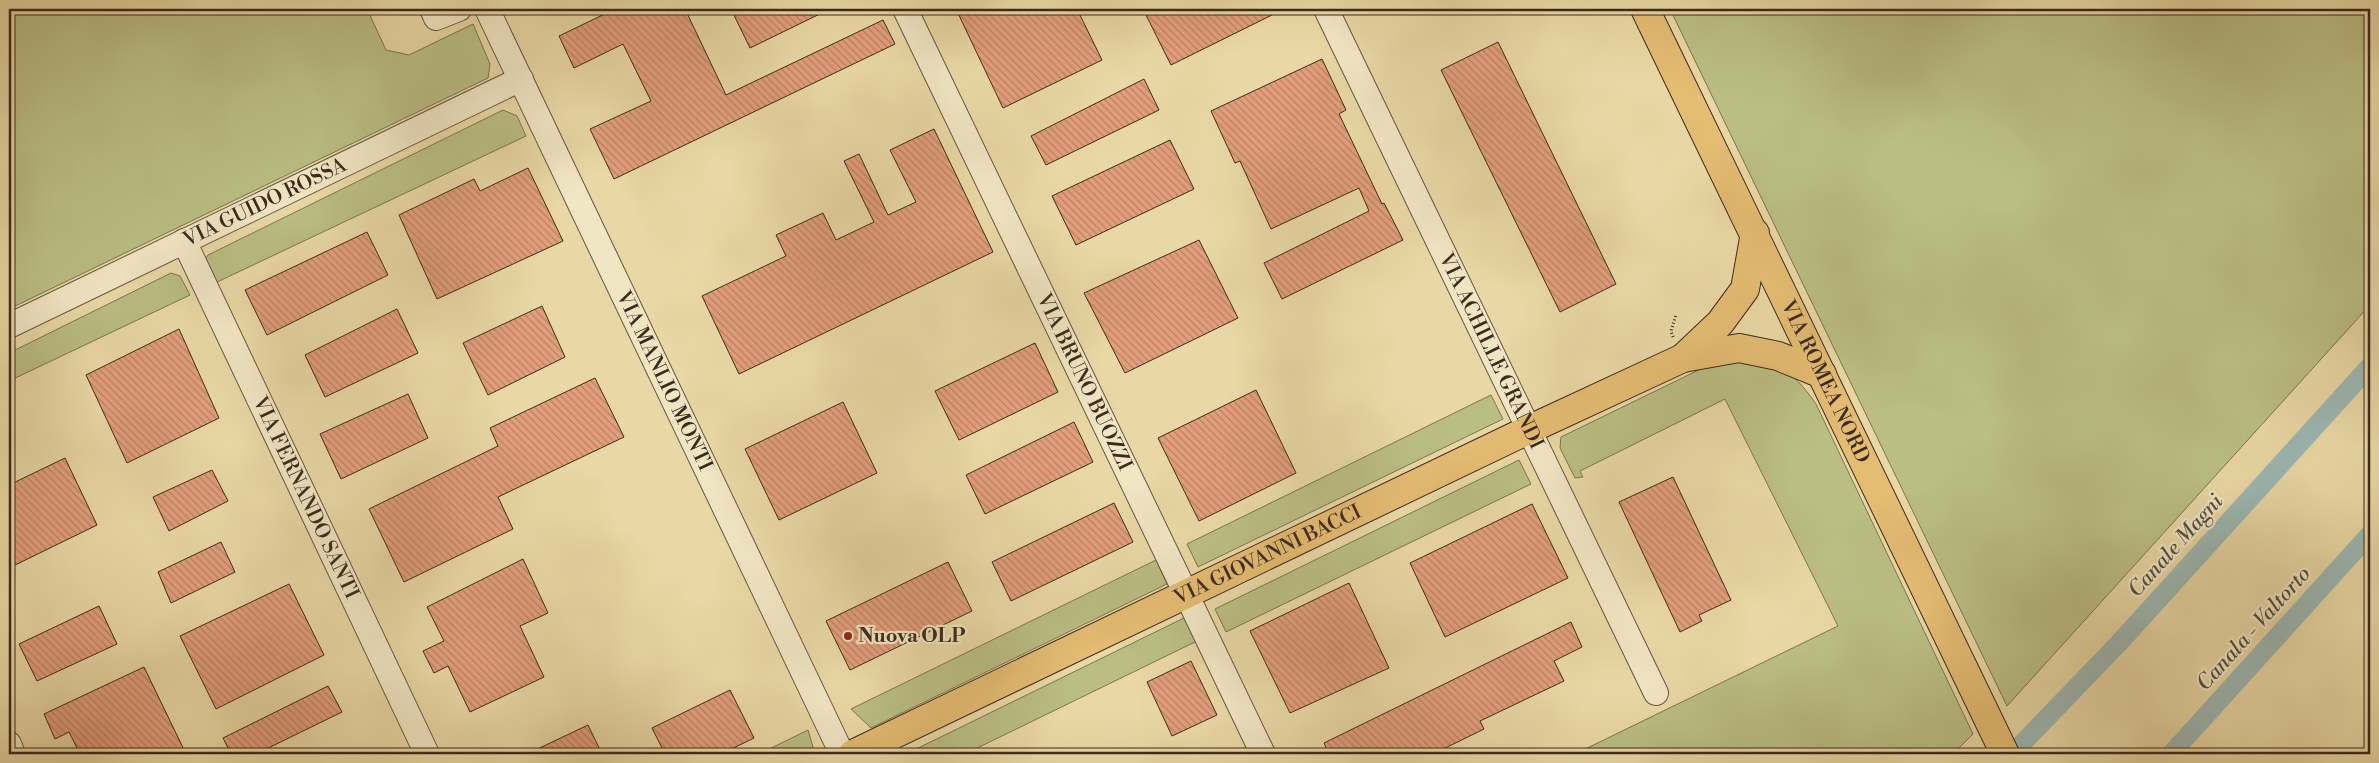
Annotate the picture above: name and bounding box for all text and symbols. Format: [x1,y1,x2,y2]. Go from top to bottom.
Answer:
street label: VIA GUIDO ROSSA [178,152,352,253]
street label: VIA ACHILLE GRANDI [1433,248,1549,454]
street label: VIA MANLIO MONTI [610,286,718,475]
street label: VIA BRUNO BUOZZI [1031,289,1138,475]
street label: VIA ROMEA NORD [1775,295,1875,467]
street label: VIA FERNANDO SANTI [247,392,364,603]
water label: Canale Magni [2123,489,2229,603]
street label: VIA GIOVANNI BACCI [1169,499,1366,611]
water label: Canala - Valtorto [2191,562,2317,696]
place label: Nuova OLP [858,624,965,649]
marker: Nuova OLP [842,630,854,642]

